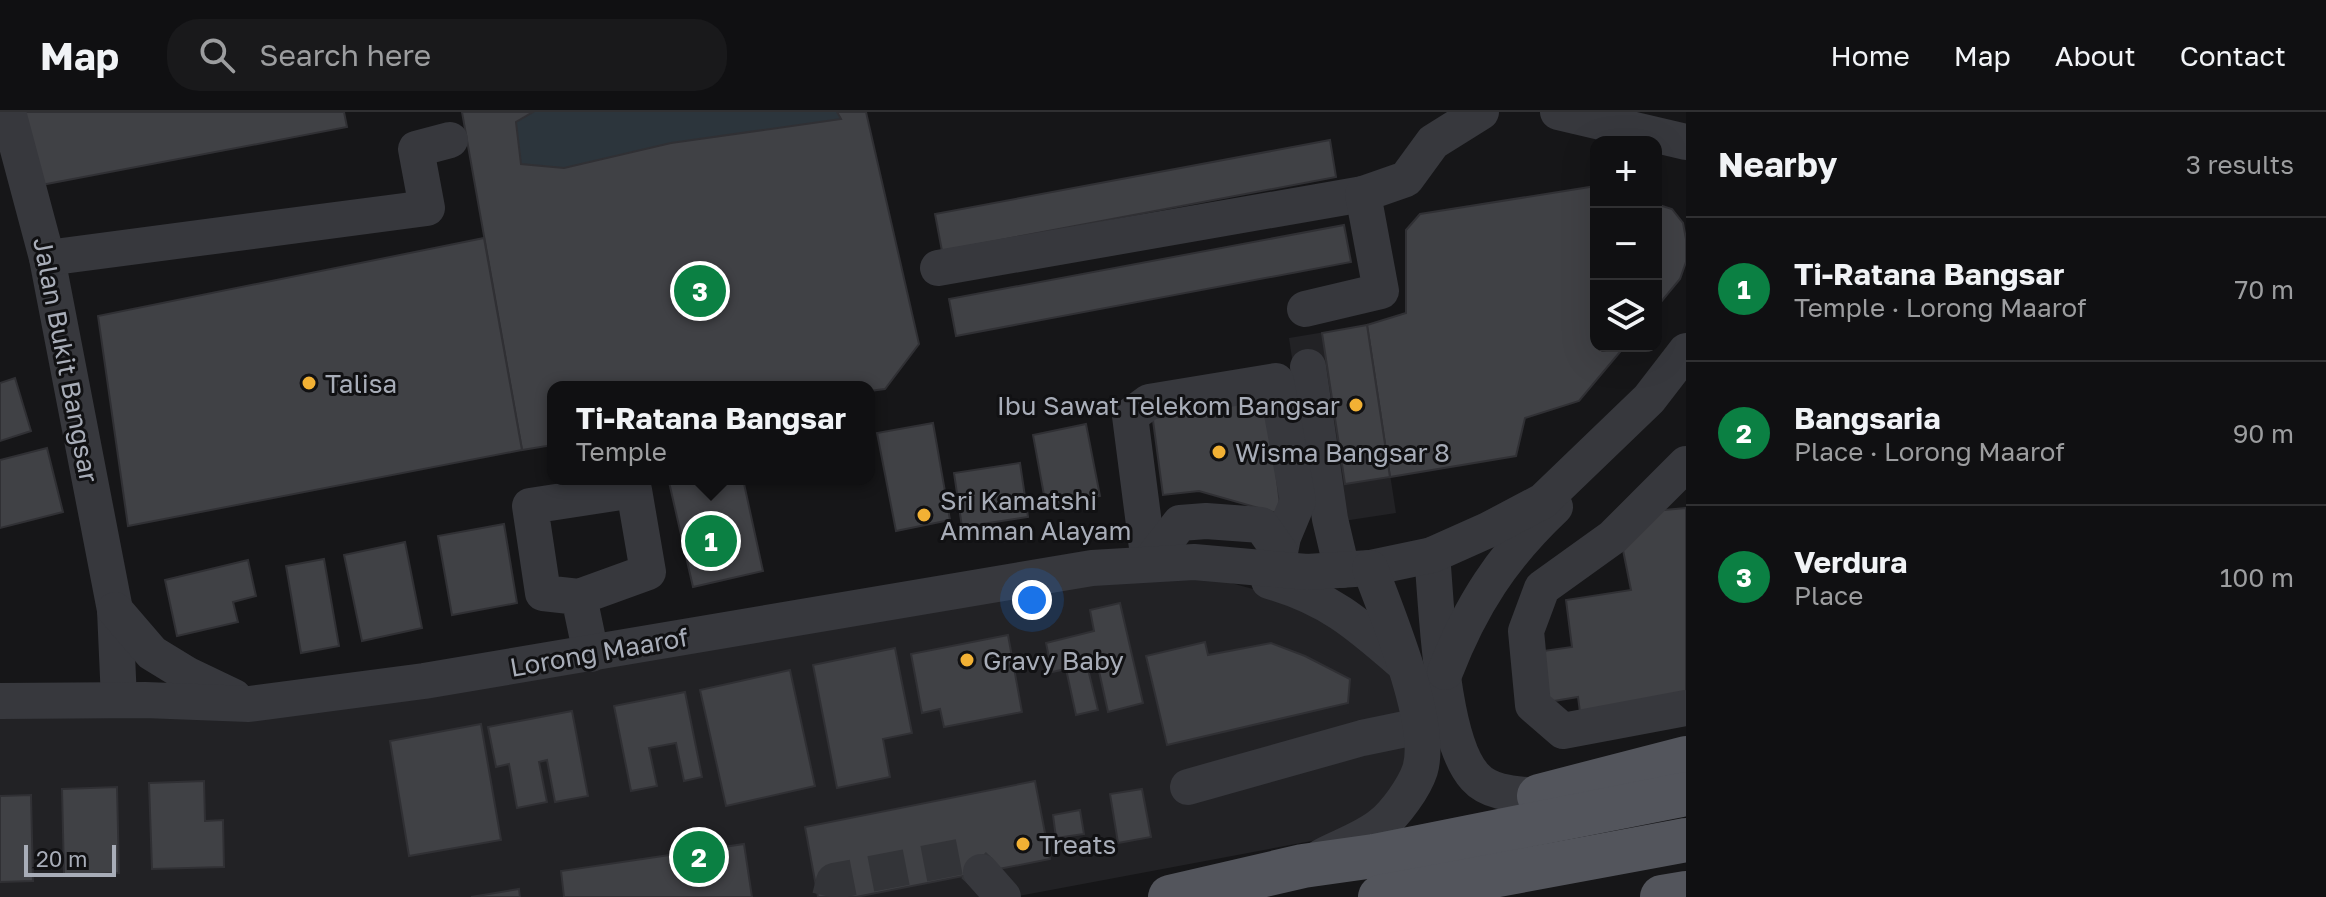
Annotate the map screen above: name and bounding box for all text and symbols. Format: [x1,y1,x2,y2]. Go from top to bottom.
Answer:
search box [167,19,727,91]
text: Map [40,33,119,78]
icon: search [195,33,239,77]
text: Search here [259,37,431,73]
text: Home [1831,39,1910,72]
text: Map [1954,39,2011,72]
text: About [2055,39,2136,72]
text: Contact [2180,39,2286,72]
map controls [1590,136,1662,352]
button: + [1590,136,1662,208]
text: Nearby [1718,144,1838,184]
text: 3 results [2186,149,2294,180]
button: − [1590,208,1662,280]
street label: Jalan Bukit Bangsar [27,235,105,485]
text: Ti-Ratana Bangsar [1794,256,2064,292]
pin: 3 [674,261,726,321]
text: 1 [1737,274,1751,305]
text: 70 m [2235,274,2294,305]
button: layers [1590,280,1662,352]
text: Temple · Lorong Maarof [1794,292,2086,323]
place label: Talisa [325,368,397,399]
marker: Talisa [300,374,318,392]
popup [547,381,875,485]
place label: Ibu Sawat Telekom Bangsar [997,390,1340,421]
marker: Ibu Sawat Telekom Bangsar [1347,396,1365,414]
text: Ti-Ratana Bangsar [576,400,846,436]
text: Bangsaria [1794,400,1941,436]
text: 2 [1736,418,1752,449]
text: 90 m [2233,418,2294,449]
text: Temple [576,436,667,467]
text: Place · Lorong Maarof [1794,436,2065,467]
place label: Wisma Bangsar 8 [1235,437,1450,468]
marker: Wisma Bangsar 8 [1210,443,1228,461]
place label: Sri Kamatshi Amman Alayam [940,485,1132,546]
marker: Sri Kamatshi Amman Alayam [915,506,933,524]
pin: 1 [685,511,737,571]
text: Verdura [1794,544,1907,580]
text: 3 [1736,562,1752,593]
text: 100 m [2220,562,2294,593]
your location [1012,580,1052,620]
text: Place [1794,580,1863,611]
street label: Lorong Maarof [507,621,691,683]
place label: Gravy Baby [983,645,1124,676]
marker: Gravy Baby [958,651,976,669]
pin: 2 [673,827,725,887]
place label: Treats [1039,829,1116,860]
marker: Treats [1014,835,1032,853]
scale bar [24,841,116,877]
text: 20 m [36,845,87,872]

